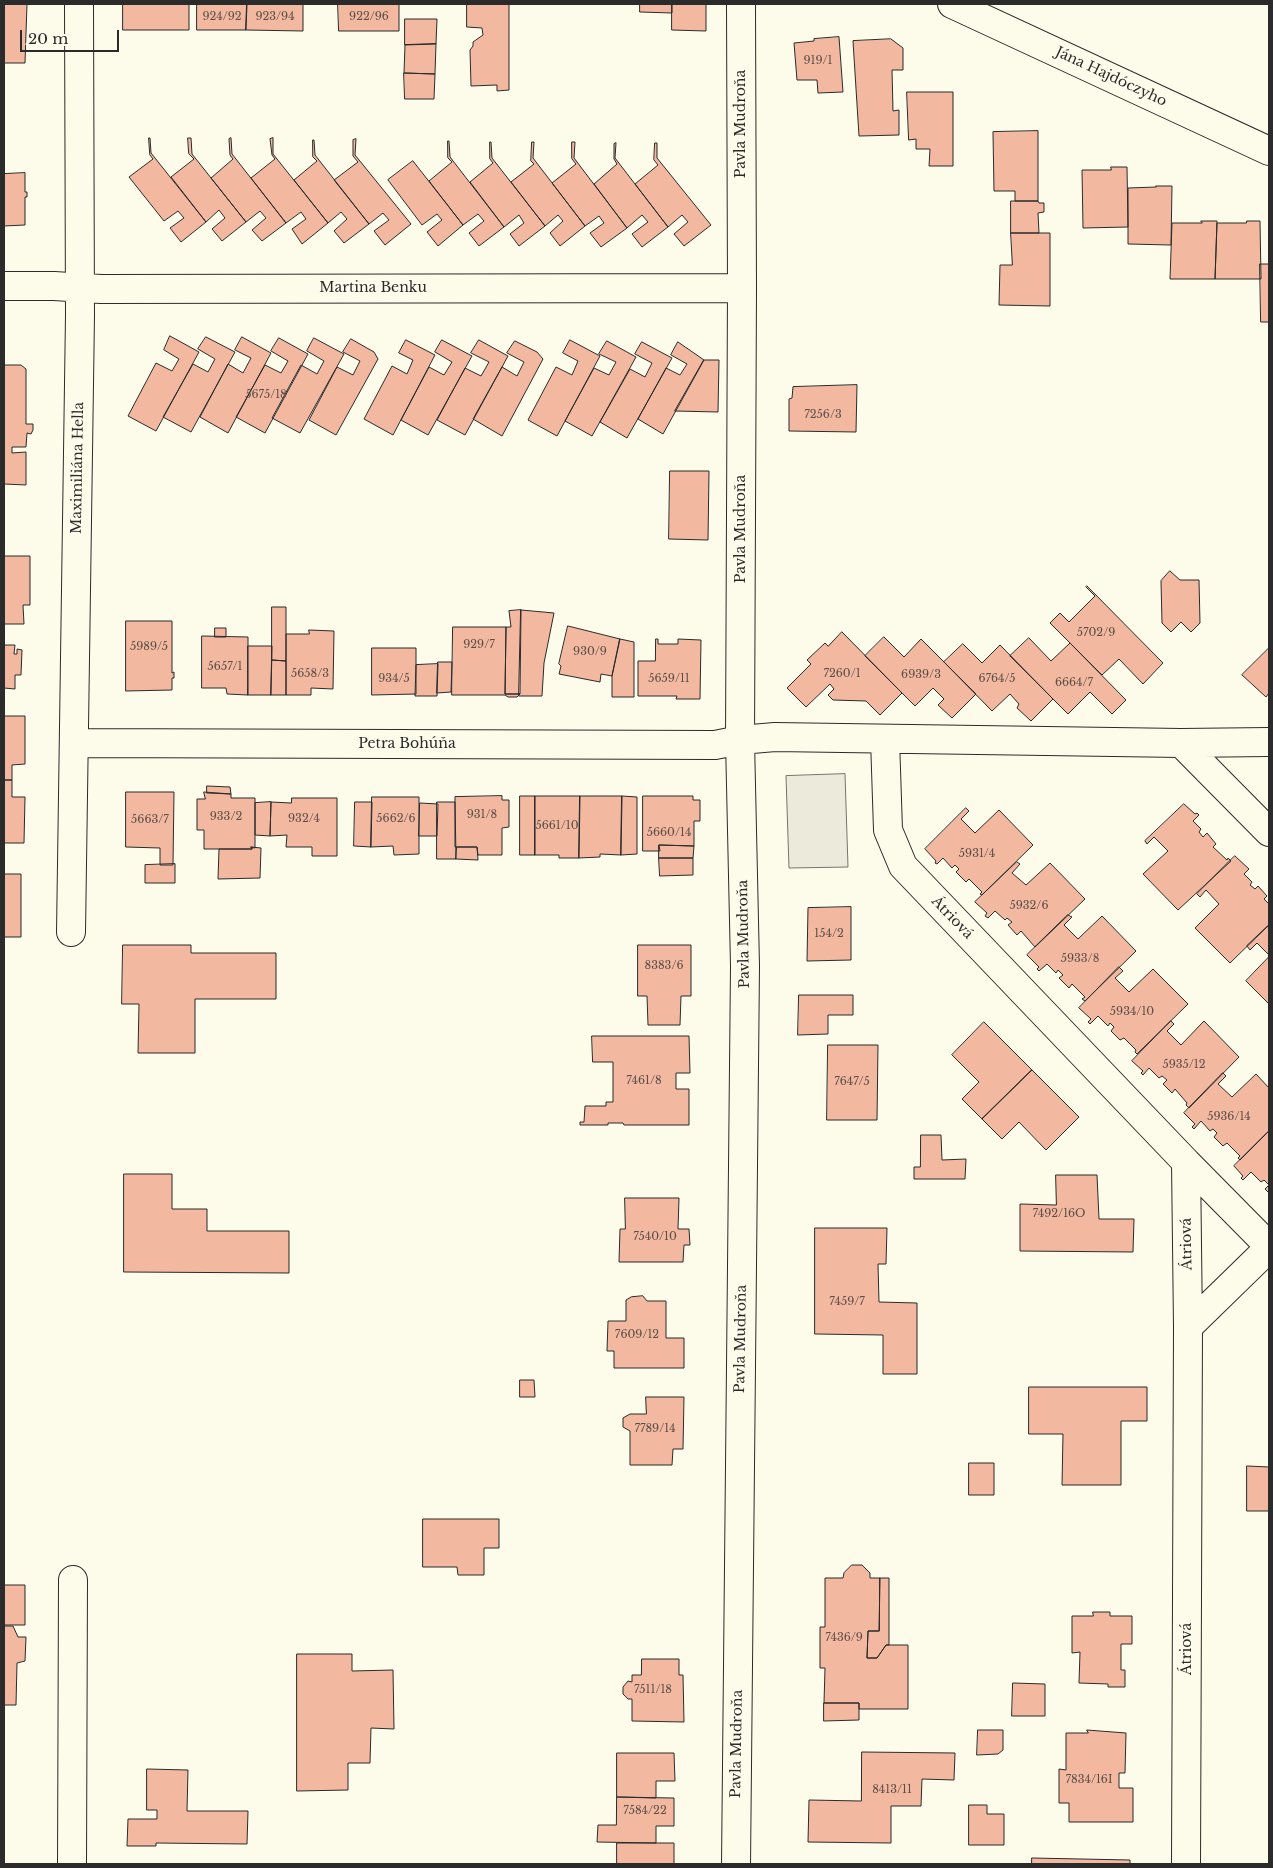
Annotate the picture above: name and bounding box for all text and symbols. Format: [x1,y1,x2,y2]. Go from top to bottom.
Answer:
house number: 924/92 [202,10,242,24]
house number: 923/94 [255,10,295,24]
house number: 922/96 [349,10,389,24]
scale bar [22,20,121,52]
text: 20 m [28,29,68,48]
street label: Jána Hajdóczyho [1053,44,1169,110]
house number: 919/1 [803,54,833,68]
street label: Pavla Mudroňa [733,70,749,178]
street label: Martina Benku [319,280,427,296]
house number: 5675/18 [245,388,287,402]
street label: Maximiliána Hella [68,402,88,534]
house number: 7256/3 [804,408,842,422]
street label: Pavla Mudroňa [733,475,749,583]
house number: 5702/9 [1077,626,1115,640]
house number: 929/7 [463,638,495,652]
house number: 5989/5 [130,640,168,654]
house number: 930/9 [573,645,607,659]
house number: 5657/1 [208,660,242,674]
house number: 5658/3 [291,667,329,681]
house number: 7260/1 [823,667,861,681]
house number: 6939/3 [901,668,941,682]
house number: 934/5 [378,672,410,686]
house number: 5659/11 [648,672,690,686]
house number: 6764/5 [978,672,1016,686]
house number: 6664/7 [1055,676,1093,690]
street label: Petra Bohúňa [358,736,456,752]
house number: 931/8 [467,808,497,822]
house number: 933/2 [210,810,242,824]
house number: 932/4 [288,812,320,826]
house number: 5662/6 [376,812,416,826]
house number: 5663/7 [131,813,169,827]
house number: 5661/10 [535,819,579,833]
house number: 5660/14 [647,826,691,840]
house number: 5931/4 [959,847,995,861]
street label: Pavla Mudroňa [735,880,753,988]
street label: Átriová [928,893,976,943]
house number: 5932/6 [1009,899,1049,913]
house number: 154/2 [814,927,844,941]
house number: 5933/8 [1061,952,1099,966]
house number: 8383/6 [644,959,684,973]
house number: 5934/10 [1110,1005,1154,1019]
house number: 5935/12 [1162,1058,1206,1072]
house number: 7461/8 [626,1074,662,1088]
house number: 7647/5 [834,1075,870,1089]
house number: 5936/14 [1207,1110,1251,1124]
house number: 7492/16O [1032,1207,1086,1221]
street label: Átriová [1178,1218,1196,1270]
house number: 7540/10 [633,1230,677,1244]
street label: Pavla Mudroňa [732,1285,750,1393]
house number: 7459/7 [829,1295,865,1309]
house number: 7609/12 [615,1328,659,1342]
house number: 7789/14 [634,1422,676,1436]
street label: Átriová [1179,1623,1195,1675]
house number: 7436/9 [825,1631,863,1645]
house number: 7511/18 [634,1683,672,1697]
street label: Pavla Mudroňa [728,1690,746,1798]
house number: 7834/16I [1065,1773,1113,1787]
house number: 8413/11 [872,1783,912,1797]
house number: 7584/22 [623,1804,667,1818]

